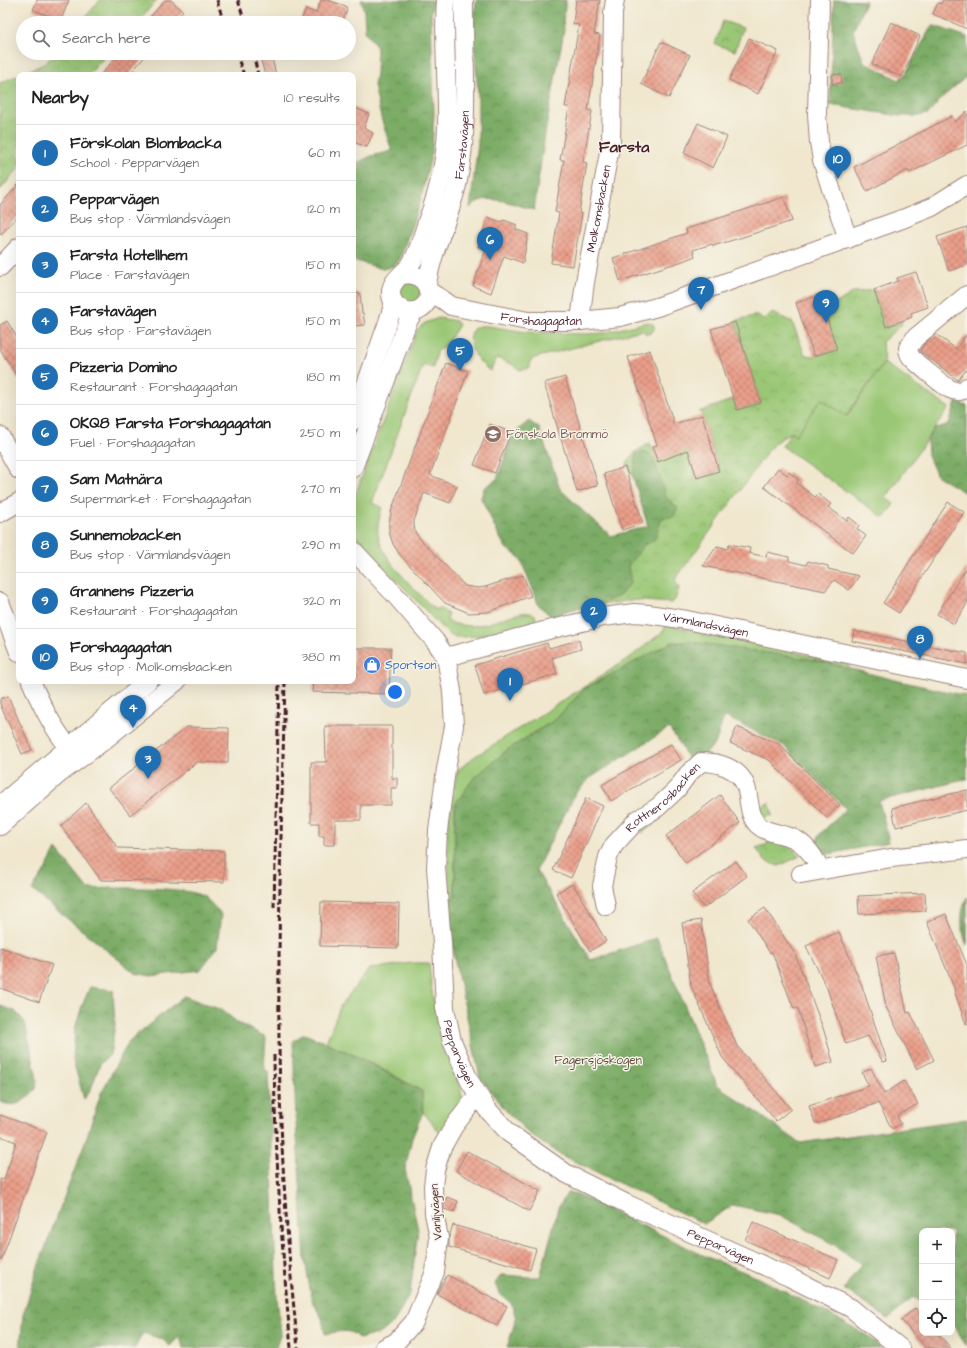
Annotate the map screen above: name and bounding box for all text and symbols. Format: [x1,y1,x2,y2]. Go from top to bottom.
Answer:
search box [16,16,356,60]
icon: search [30,27,52,49]
text: Search here [62,28,151,49]
text: Nearby [32,86,89,110]
text: 10 results [284,89,340,107]
street label: Farstavägen [450,110,474,181]
text: Förskolan Blombacka [70,133,221,154]
district label: Farsta [599,136,650,158]
text: 1 [44,144,46,162]
text: 60 m [308,144,340,162]
pin: 10 [825,146,851,179]
text: School · Pepparvägen [70,154,199,172]
street label: Molkomsbacken [582,164,615,254]
text: Pepparvägen [70,189,159,210]
text: 2 [41,200,49,218]
text: 120 m [307,200,340,218]
text: Bus stop · Värmlandsvägen [70,210,230,228]
pin: 6 [477,227,503,260]
text: Farsta Hotellhem [70,245,187,266]
text: 3 [42,256,48,274]
text: 150 m [306,256,340,274]
text: Place · Farstavägen [70,266,189,284]
pin: 7 [688,277,714,310]
pin: 9 [813,290,839,323]
text: Farstavägen [70,301,156,322]
street label: Forshagagatan [499,307,582,331]
text: 4 [41,312,49,330]
text: 150 m [306,312,340,330]
text: Bus stop · Farstavägen [70,322,211,340]
pin: 5 [447,338,473,371]
text: Pizzeria Domino [70,357,177,378]
text: 5 [40,368,50,386]
text: 180 m [306,368,340,386]
text: Restaurant · Forshagagatan [70,378,237,396]
text: OKQ8 Farsta Forshagagatan [70,413,271,434]
text: 6 [41,424,49,442]
text: 250 m [300,424,340,442]
school or university icon: Förskola Brommö [483,424,503,444]
place label: Förskola Brommö [506,426,608,443]
text: Fuel · Forshagagatan [70,434,195,452]
text: Sam Matnära [70,469,162,490]
text: 7 [41,480,49,498]
text: 270 m [301,480,340,498]
text: Supermarket · Forshagagatan [70,490,251,508]
text: Sunnemobacken [70,525,181,546]
text: 8 [41,536,49,554]
text: 290 m [302,536,340,554]
text: Bus stop · Värmlandsvägen [70,546,230,564]
text: Grannens Pizzeria [70,581,193,602]
text: 9 [41,592,49,610]
text: 320 m [302,592,340,610]
pin: 2 [581,598,607,631]
text: Restaurant · Forshagagatan [70,602,237,620]
street label: Värmlandsvägen [662,608,750,641]
pin: 8 [907,626,933,659]
text: Forshagagatan [70,637,172,658]
text: 10 [40,648,50,666]
text: 380 m [301,648,340,666]
shop icon: Sportson [362,655,382,675]
place label: Sportson [385,657,436,674]
text: Bus stop · Molkomsbacken [70,658,232,676]
pin: 1 [497,668,523,701]
your location [385,682,405,702]
pin: 4 [120,695,146,728]
pin: 3 [135,746,161,779]
street label: Rottnerosbacken [621,758,704,836]
street label: Pepparvägen [439,1018,480,1091]
park label: Fagersjöskogen [554,1052,642,1070]
street label: Vaniljvägen [426,1183,447,1241]
street label: Pepparvägen [685,1224,757,1269]
map controls [919,1228,955,1336]
button: + [919,1228,955,1264]
button: − [919,1264,955,1300]
button: locate [919,1300,955,1336]

